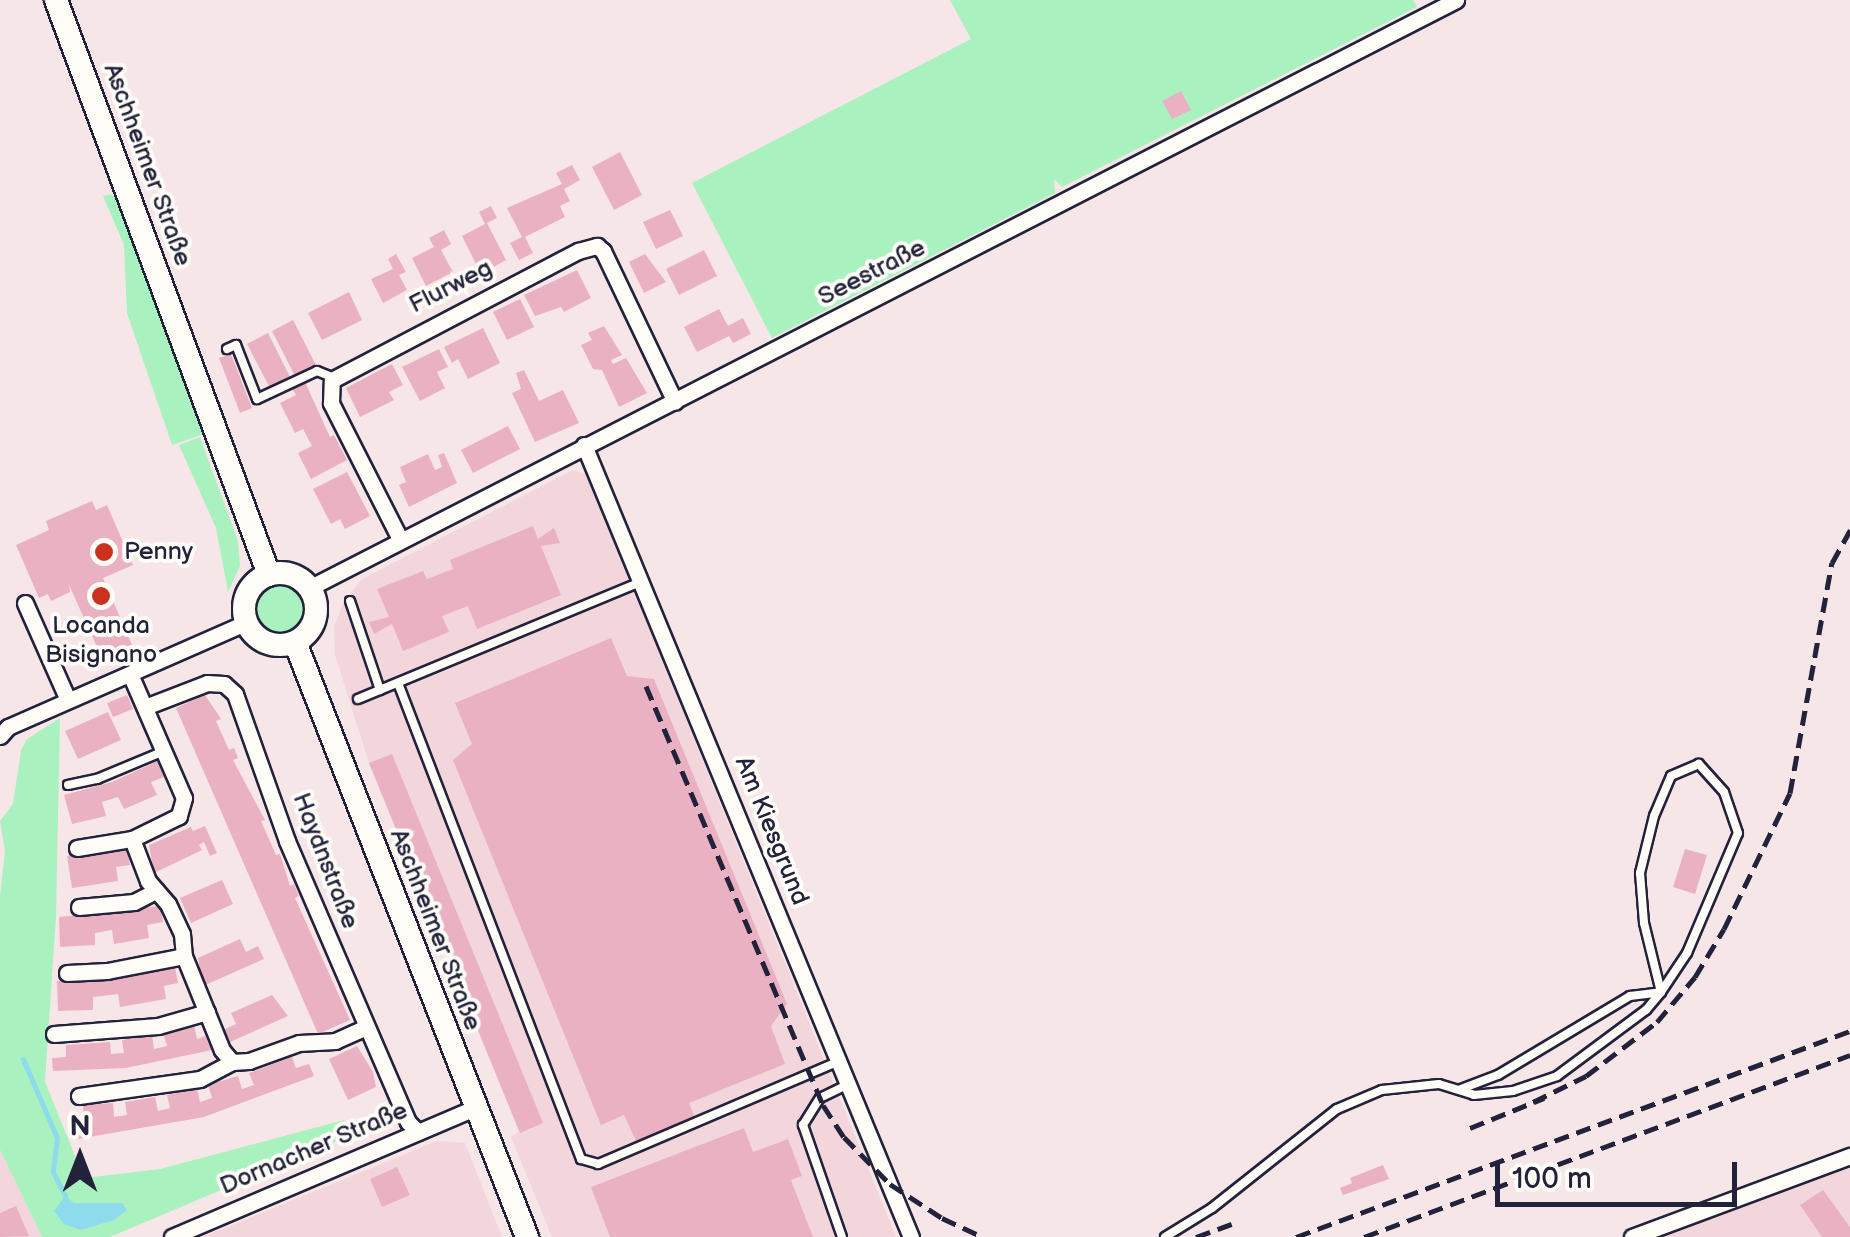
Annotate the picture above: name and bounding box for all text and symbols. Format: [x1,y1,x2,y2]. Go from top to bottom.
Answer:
street label: Aschheimer Straße [96,59,198,271]
street label: Seestraße [813,233,931,313]
street label: Flurweg [404,253,498,321]
place label: Penny [124,537,193,567]
marker: Penny [93,541,115,563]
marker: Locanda Bisignano [90,585,112,607]
place label: Locanda Bisignano [45,612,157,671]
street label: Am Kiesgrund [728,752,814,910]
street label: Haydnstraße [285,789,365,933]
street label: Aschheimer Straße [383,825,487,1035]
street label: Dornacher Straße [215,1096,413,1202]
north arrow [30,1107,130,1207]
text: N [69,1110,91,1143]
scale bar [1500,1142,1742,1204]
text: 100 m [1512,1161,1592,1197]

